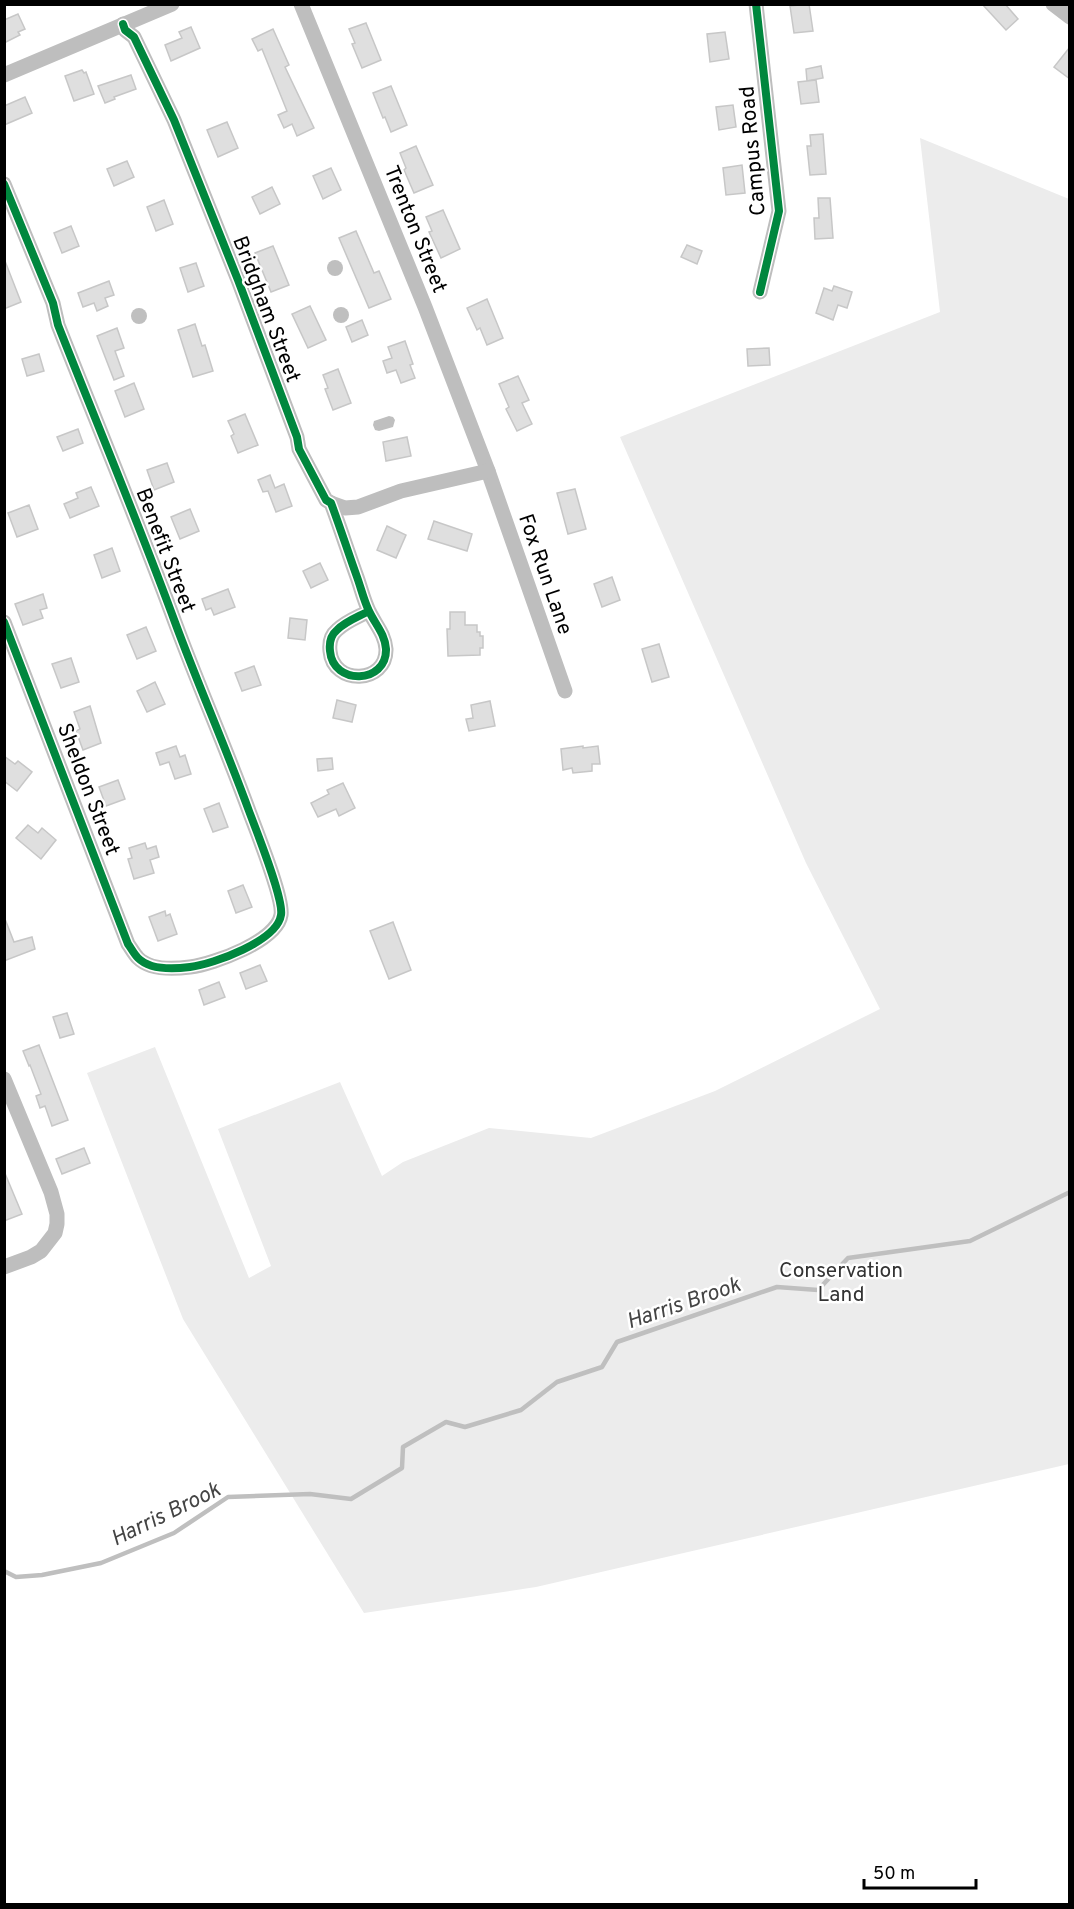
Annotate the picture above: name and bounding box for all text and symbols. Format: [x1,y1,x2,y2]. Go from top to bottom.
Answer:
street label: Campus Road [734,85,773,217]
street label: Trenton Street [377,162,452,297]
street label: Bridgham Street [225,233,306,387]
street label: Benefit Street [128,484,201,617]
street label: Fox Run Lane [511,510,578,638]
street label: Sheldon Street [50,720,125,860]
park label: Conservation Land [779,1258,903,1309]
water label: Harris Brook [623,1272,745,1336]
water label: Harris Brook [107,1477,226,1553]
scale bar [864,1852,976,1890]
text: 50 m [873,1863,915,1886]

